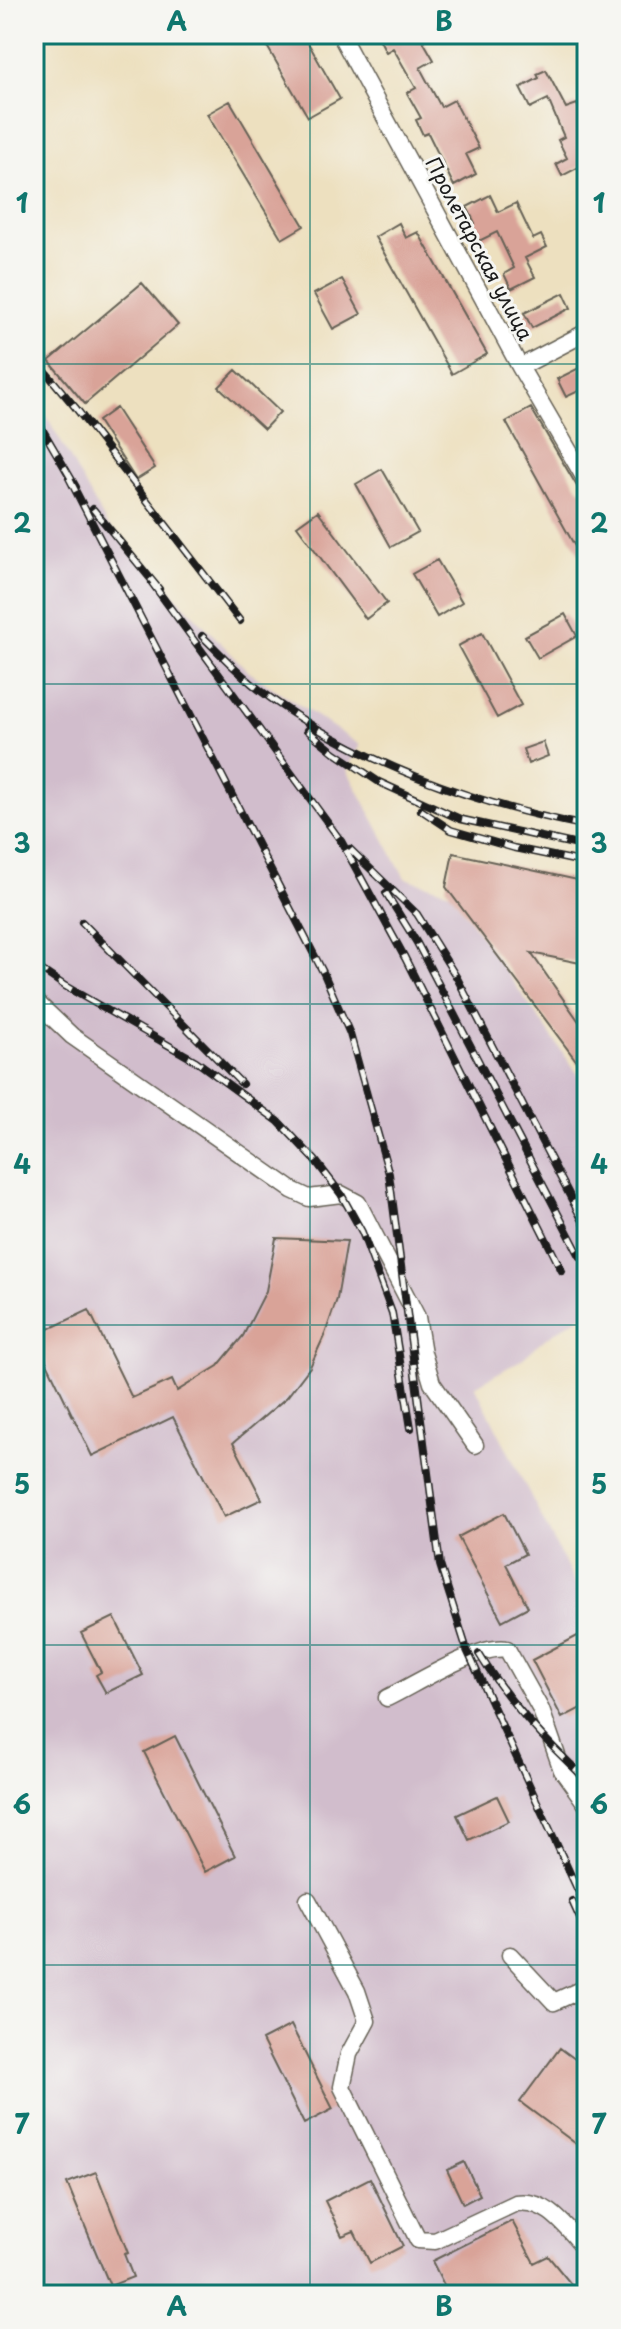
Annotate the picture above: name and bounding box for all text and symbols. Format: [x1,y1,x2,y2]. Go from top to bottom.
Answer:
text: A [167,1,187,40]
text: B [435,1,453,40]
street label: Пролетарская улица [419,151,541,346]
text: 1 [16,183,28,222]
text: 1 [593,183,605,222]
text: 2 [13,503,31,542]
text: 2 [590,503,608,542]
text: 3 [13,823,31,862]
text: 3 [590,823,608,862]
text: 4 [13,1144,31,1183]
text: 4 [590,1144,608,1183]
text: 5 [14,1464,30,1503]
text: 5 [591,1464,607,1503]
text: 6 [13,1784,31,1823]
text: 6 [590,1784,608,1823]
text: 7 [15,2104,30,2143]
text: 7 [592,2104,607,2143]
text: A [167,2286,187,2325]
text: B [435,2286,453,2325]

